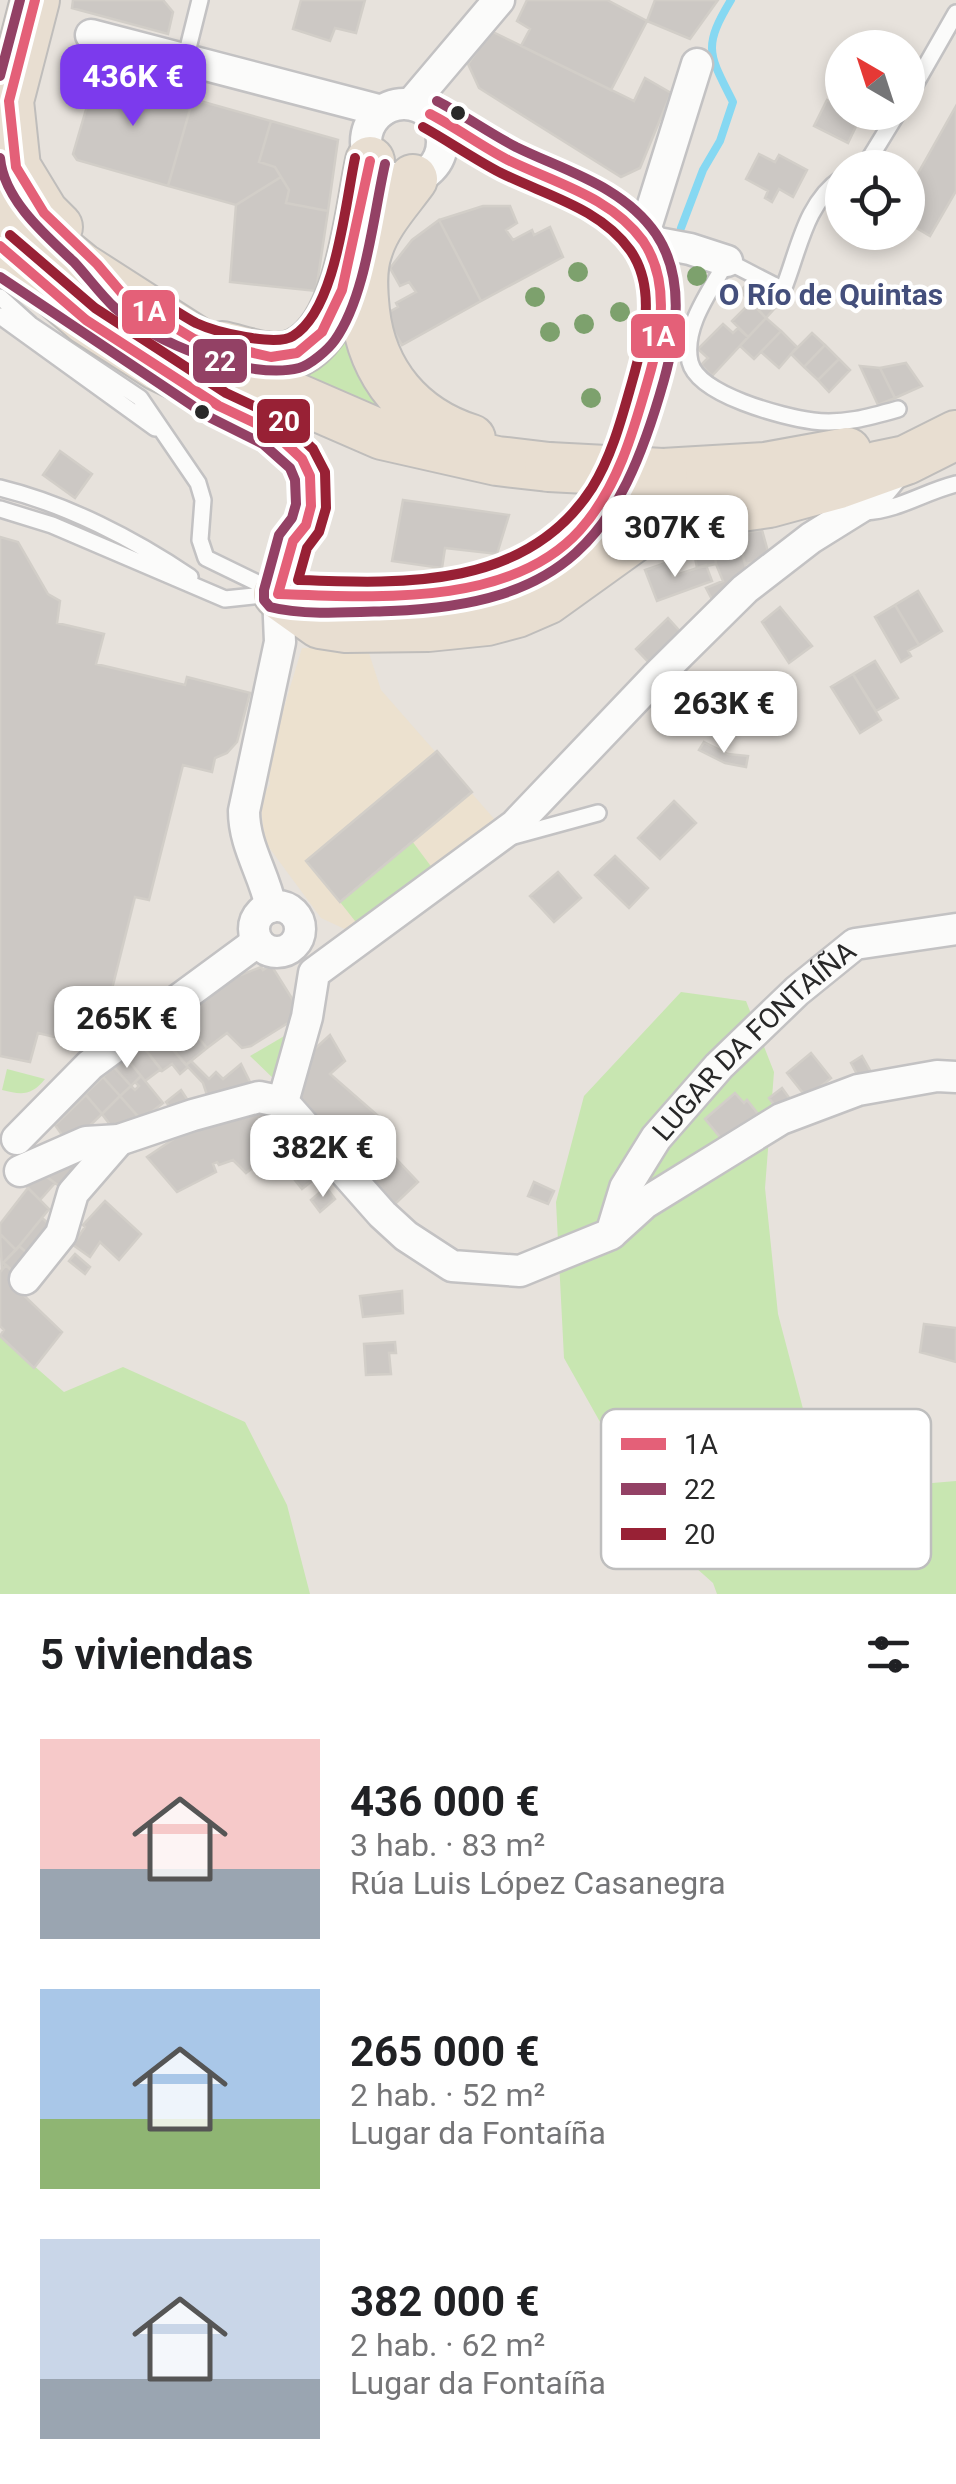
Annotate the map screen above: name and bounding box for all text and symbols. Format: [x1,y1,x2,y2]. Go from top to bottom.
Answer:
north arrow [825,30,925,130]
map controls [825,30,925,250]
pin: 436K € [52,44,214,129]
text: 436K € [82,57,184,95]
unlabelled marker [448,103,468,123]
button: locate [825,150,925,250]
district label: O Río de Quintas [719,277,943,312]
line badge: 1A [120,288,177,336]
text: 1A [132,295,167,328]
line badge: 1A [629,312,687,360]
text: 1A [641,320,676,353]
line badge: 22 [191,337,249,385]
text: 22 [204,345,236,378]
line badge: 20 [255,397,312,445]
unlabelled marker [192,402,212,422]
text: 20 [268,405,300,438]
pin: 307K € [594,495,756,580]
text: 307K € [624,508,726,546]
pin: 263K € [643,671,805,756]
text: 263K € [673,684,775,722]
street label: LUGAR DA FONTAÍÑA [646,934,862,1147]
pin: 265K € [46,986,208,1071]
text: 265K € [76,999,178,1037]
pin: 382K € [242,1115,404,1200]
text: 382K € [272,1128,374,1166]
legend [601,1409,931,1569]
text: 1A [684,1428,718,1461]
text: 22 [684,1473,715,1506]
text: 20 [684,1518,715,1551]
icon: filters [861,1627,916,1682]
text: 5 viviendas [40,1630,253,1679]
text: 436 000 € [350,1777,540,1826]
icon: home [120,1779,240,1899]
text: 3 hab. · 83 m² [350,1826,545,1864]
text: Rúa Luis López Casanegra [350,1864,726,1902]
text: 265 000 € [350,2027,540,2076]
icon: home [120,2029,240,2149]
text: 2 hab. · 52 m² [350,2076,545,2114]
text: Lugar da Fontaíña [350,2114,606,2152]
text: 382 000 € [350,2277,540,2326]
icon: home [120,2279,240,2399]
text: 2 hab. · 62 m² [350,2326,545,2364]
text: Lugar da Fontaíña [350,2364,606,2402]

